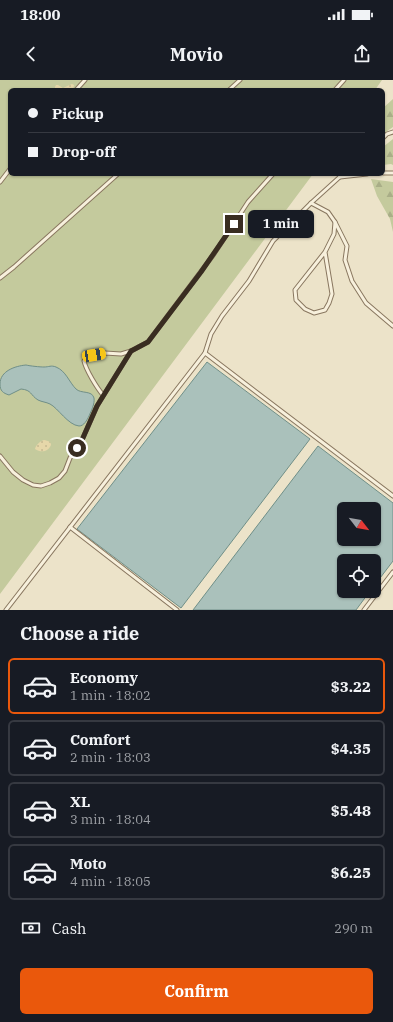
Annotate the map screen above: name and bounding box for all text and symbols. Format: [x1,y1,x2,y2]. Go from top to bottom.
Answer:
text: 18:00 [20,5,61,24]
icon: back [20,43,42,65]
text: Movio [170,43,223,66]
icon: share [351,43,373,65]
text: Pickup [52,104,104,123]
text: Drop-off [52,142,116,161]
callout: 1 min [248,210,314,238]
route end [225,215,243,233]
text: 1 min [263,215,299,232]
car [81,347,107,363]
route start [68,439,86,457]
north arrow [337,502,381,546]
map controls [337,502,381,598]
button: locate [337,554,381,598]
text: Choose a ride [20,622,139,645]
icon: car [22,668,58,704]
text: Economy [70,668,138,687]
text: $3.22 [331,677,371,696]
text: 1 min · 18:02 [70,687,151,704]
icon: car [22,730,58,766]
text: Comfort [70,730,130,749]
text: $4.35 [331,739,371,758]
text: 2 min · 18:03 [70,749,151,766]
icon: car [22,792,58,828]
text: XL [70,792,90,811]
text: $5.48 [331,801,371,820]
text: 3 min · 18:04 [70,811,151,828]
icon: car [22,854,58,890]
text: Moto [70,854,107,873]
text: $6.25 [331,863,371,882]
text: 4 min · 18:05 [70,873,151,890]
icon: cash [20,917,42,939]
text: Cash [52,919,86,938]
text: 290 m [334,920,373,937]
button: Confirm [20,968,373,1014]

